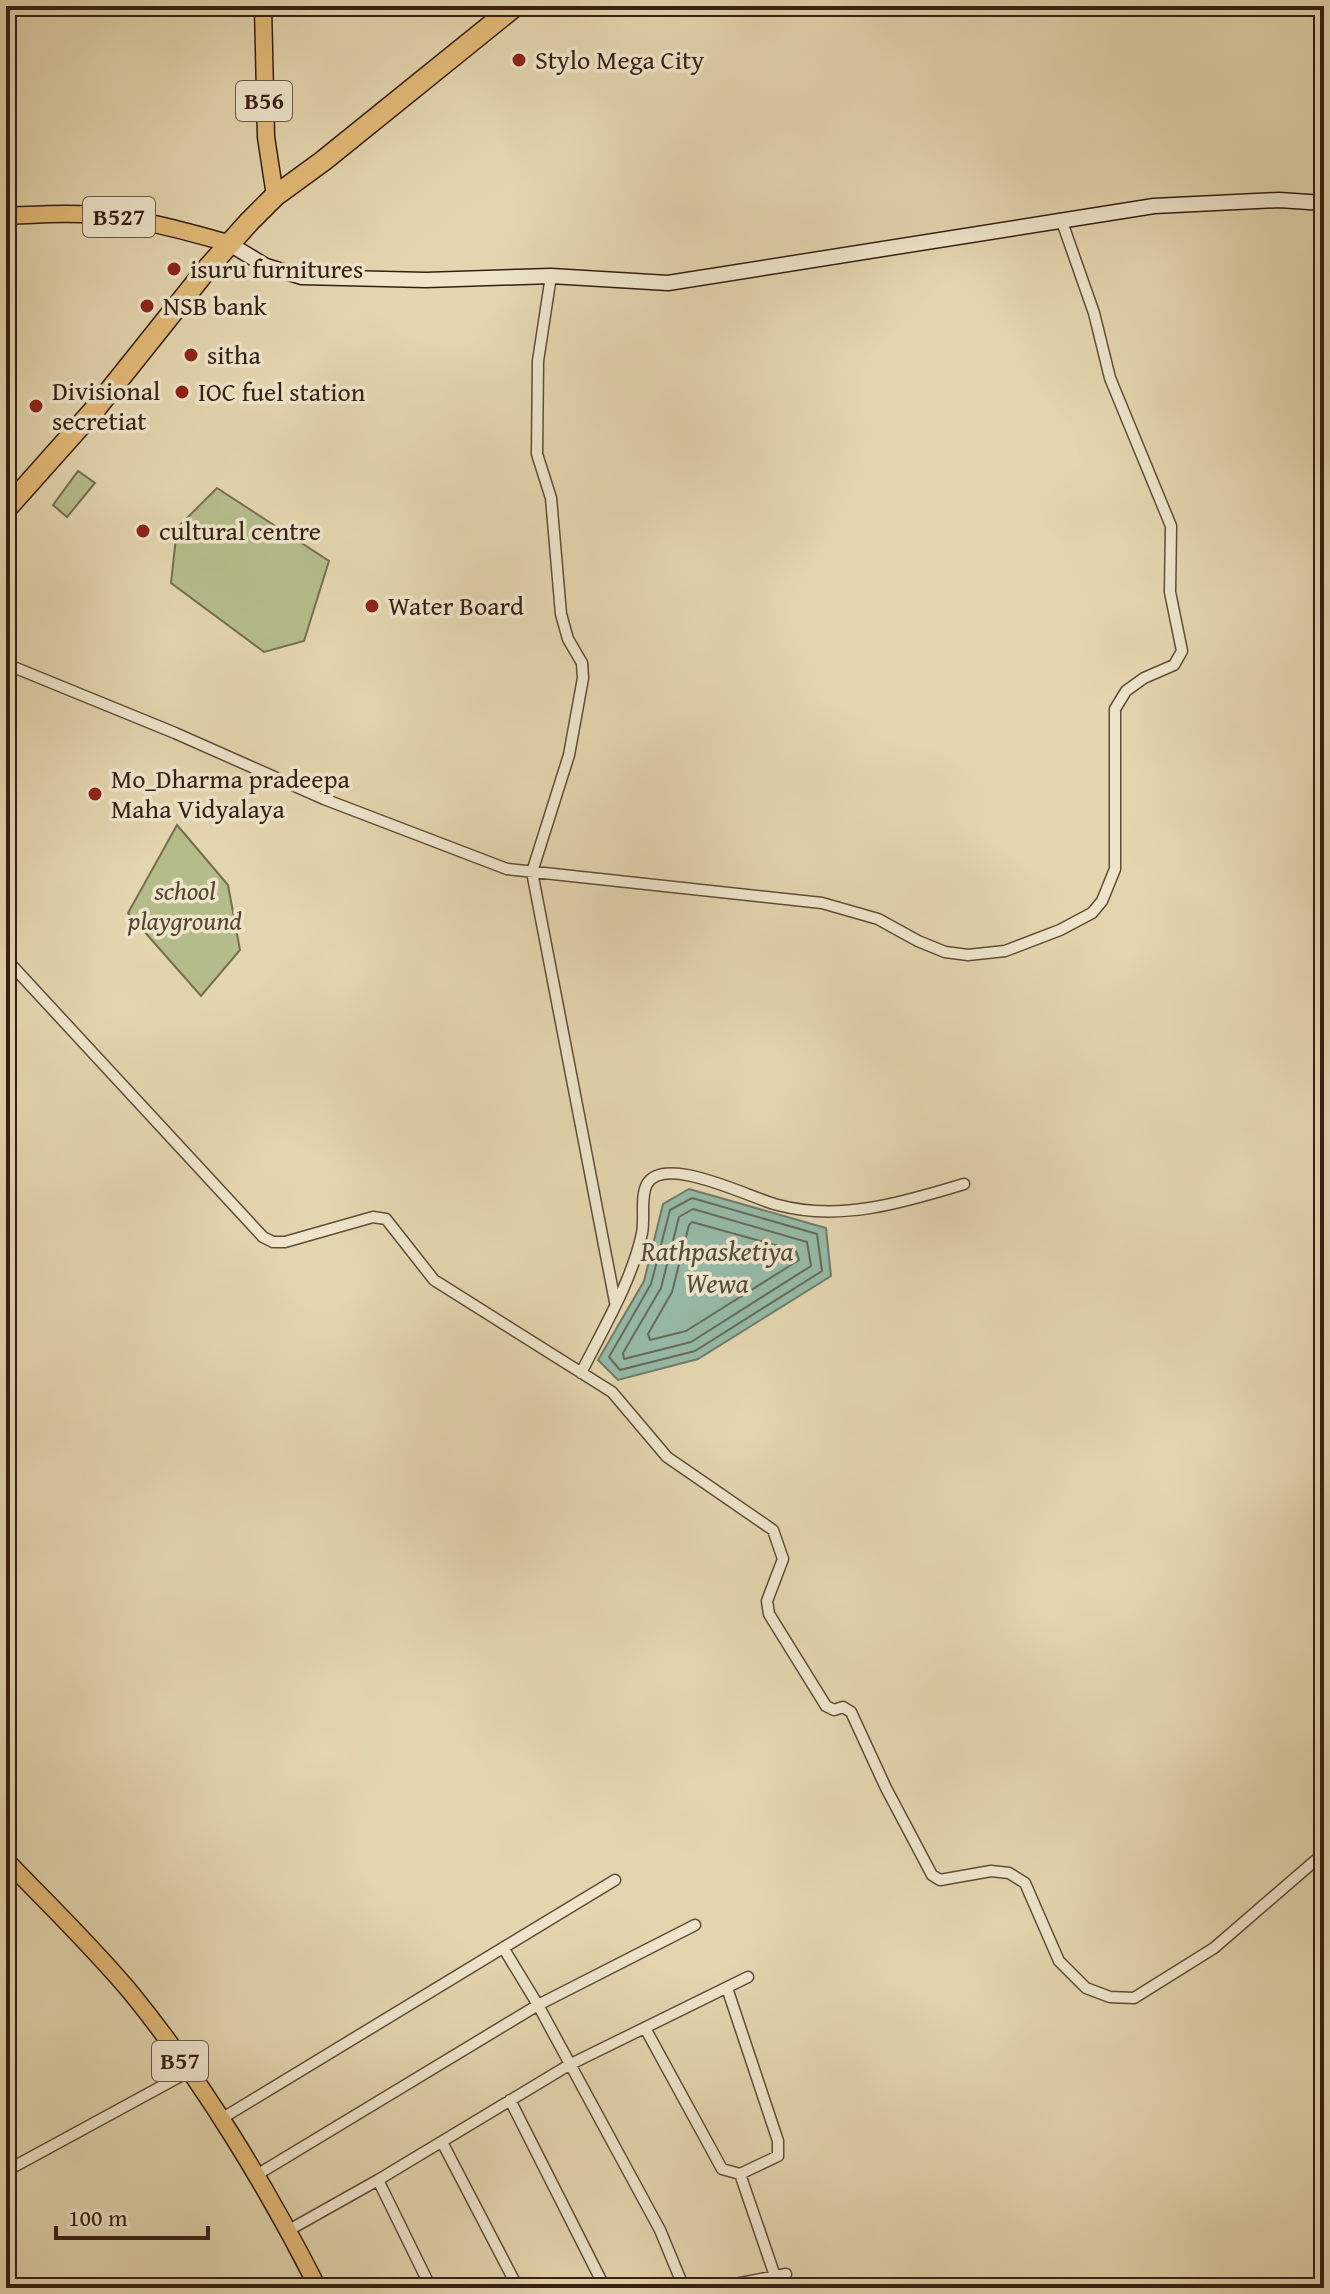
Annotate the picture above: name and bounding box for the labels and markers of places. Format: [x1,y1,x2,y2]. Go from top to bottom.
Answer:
place label: Stylo Mega City [535,40,704,79]
marker: Stylo Mega City [510,51,528,69]
place label: isuru furnitures [190,249,363,288]
marker: isuru furnitures [165,260,183,278]
place label: NSB bank [163,286,268,325]
marker: NSB bank [138,297,156,315]
place label: sitha [207,335,261,374]
marker: sitha [182,346,200,364]
place label: Divisional secretiat [52,371,160,440]
place label: IOC fuel station [198,372,366,411]
marker: IOC fuel station [173,383,191,401]
marker: Divisional secretiat [27,397,45,415]
place label: cultural centre [159,511,321,550]
marker: cultural centre [134,522,152,540]
place label: Water Board [388,586,524,625]
marker: Water Board [363,597,381,615]
place label: Mo_Dharma pradeepa Maha Vidyalaya [111,759,351,828]
marker: Mo_Dharma pradeepa Maha Vidyalaya [86,785,104,803]

